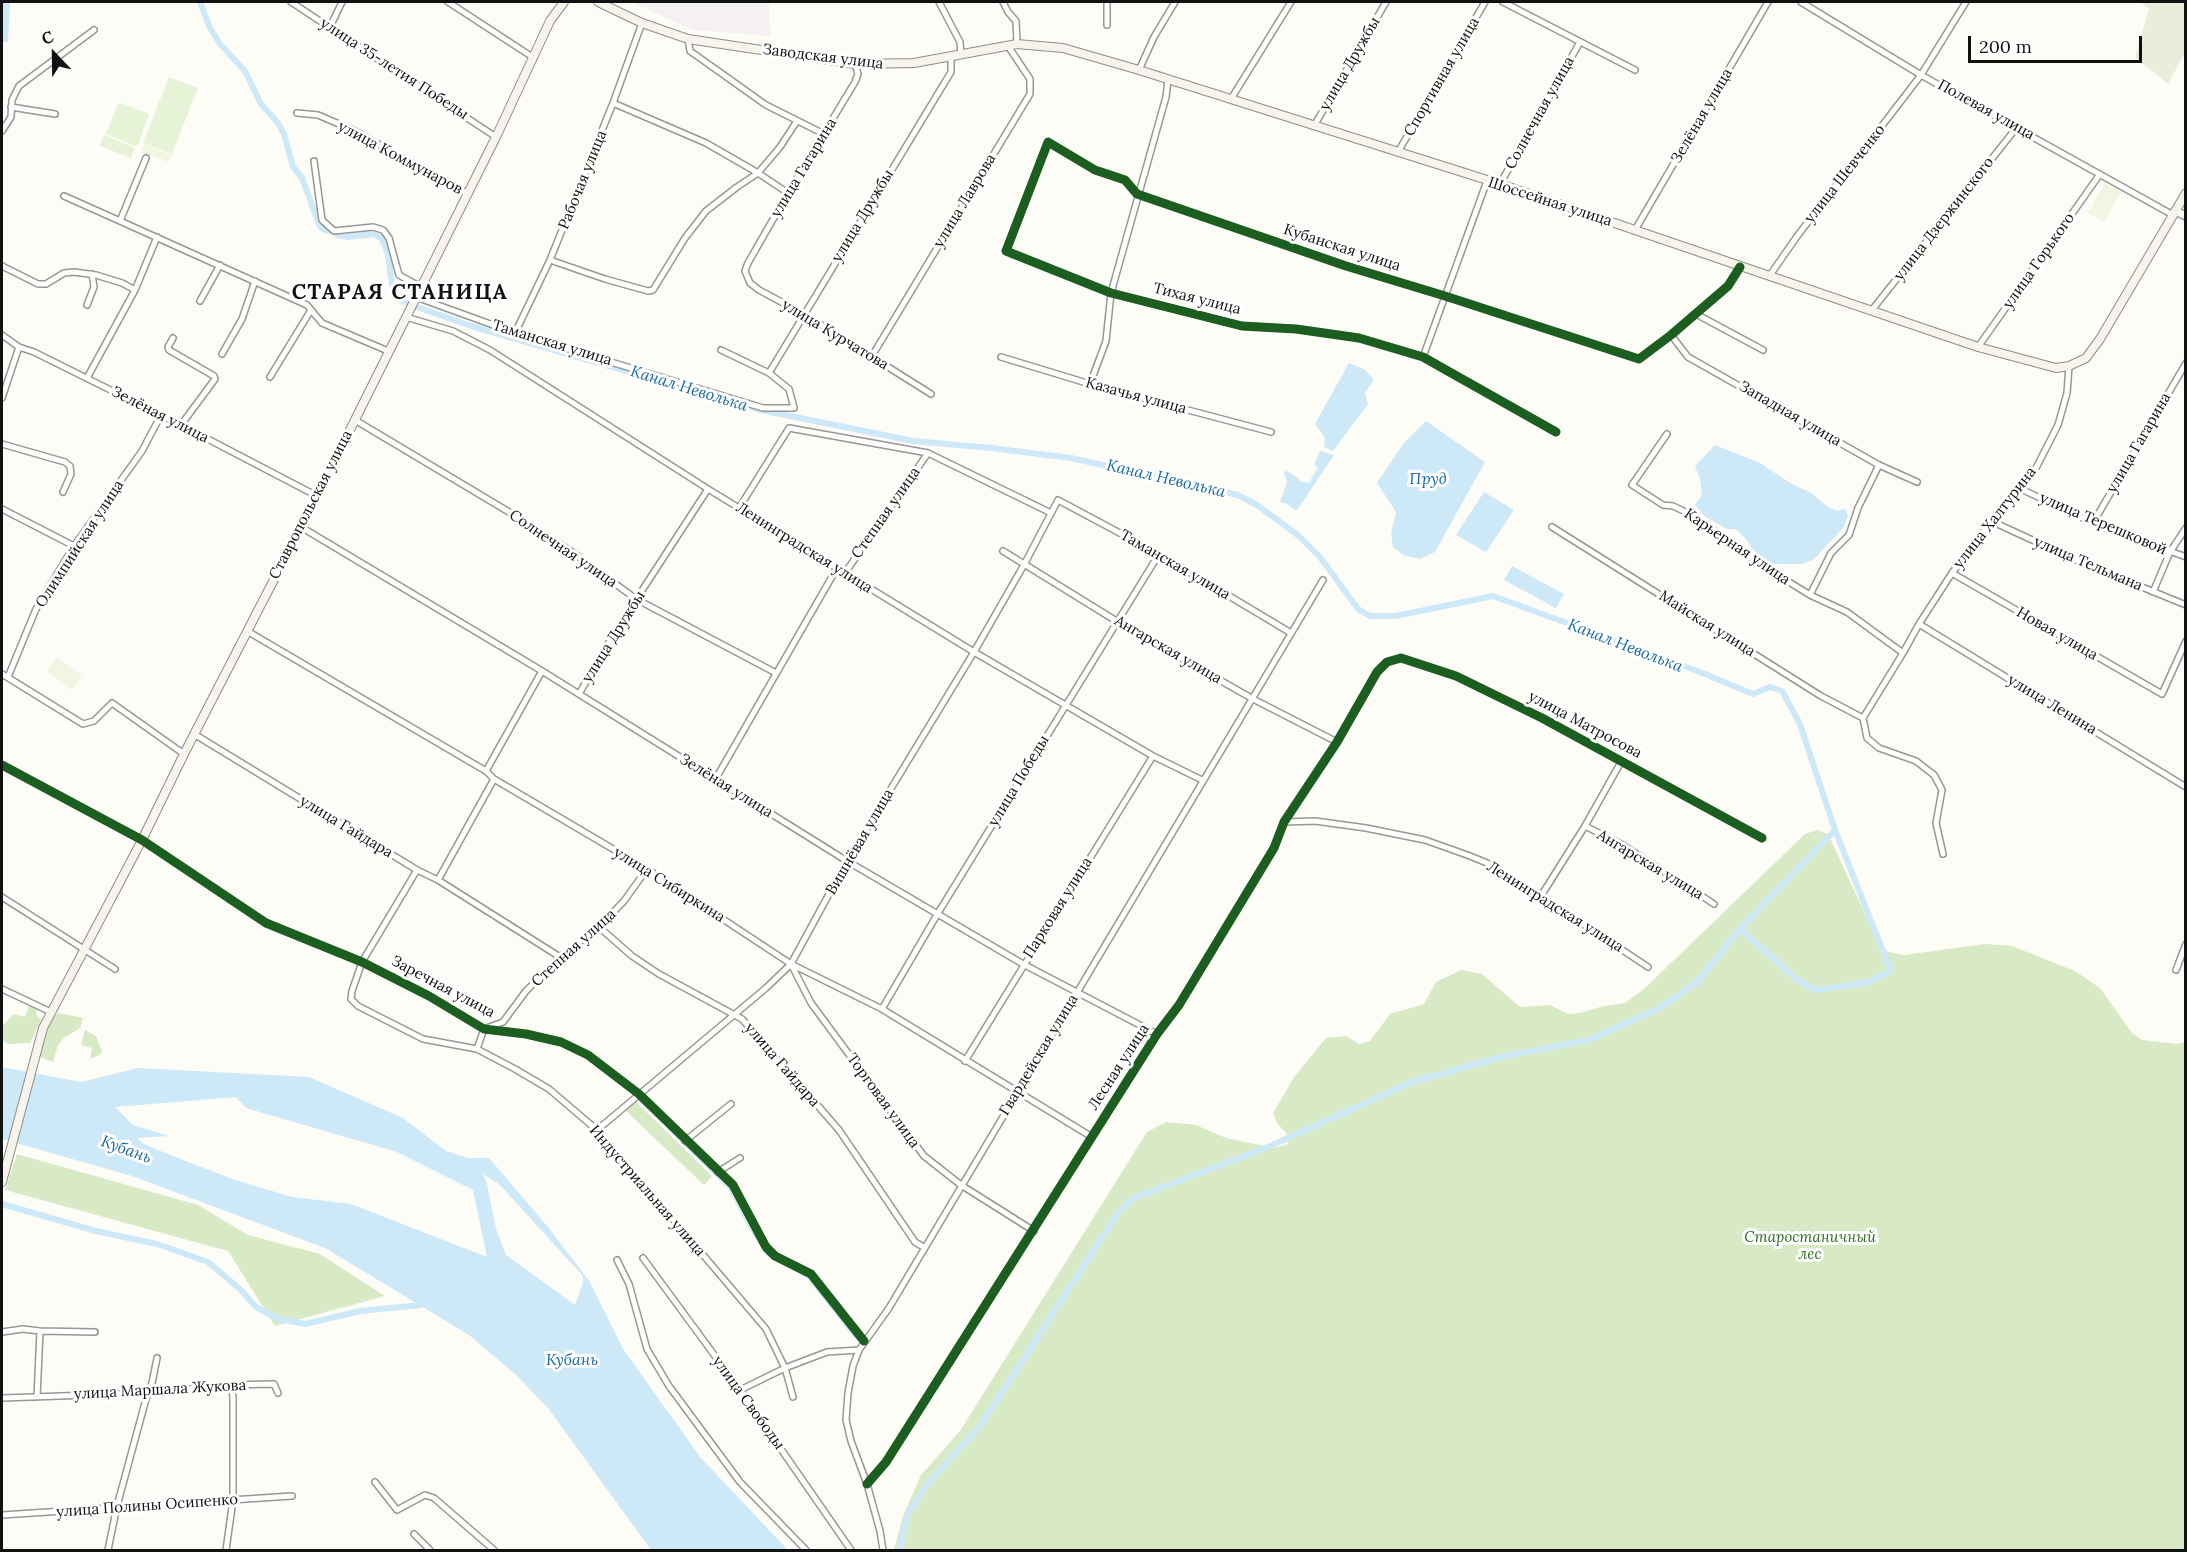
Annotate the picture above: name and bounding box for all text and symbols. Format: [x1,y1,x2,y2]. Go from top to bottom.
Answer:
street label: улица 35-летия Победы [317,14,471,124]
street label: улица Дружбы [1316,14,1384,114]
street label: Спортивная улица [1401,14,1483,140]
north arrow [24,24,84,84]
scale bar [1971,24,2145,62]
text: С [38,26,56,49]
text: 200 m [1979,35,2032,58]
street label: Заводская улица [762,41,884,73]
street label: Солнечная улица [1502,53,1578,173]
street label: Зелёная улица [1668,65,1736,167]
street label: Полевая улица [1935,76,2037,144]
street label: улица Гагарина [767,115,841,221]
street label: улица Коммунаров [335,118,465,198]
street label: улица Шевченко [1801,121,1889,227]
street label: Рабочая улица [555,128,611,232]
street label: улица Лаврова [930,151,1000,251]
street label: улица Дзержинского [1890,154,1998,284]
street label: улица Дружбы [828,166,898,266]
street label: Шоссейная улица [1486,173,1614,231]
street label: улица Горького [1999,210,2079,312]
street label: Кубанская улица [1281,221,1403,275]
street label: Тихая улица [1151,279,1243,319]
district label: СТАРАЯ СТАНИЦА [292,280,508,306]
street label: улица Курчатова [778,296,892,374]
street label: Таманская улица [490,316,614,370]
water label: Канал Неволька [628,362,750,416]
street label: Казачья улица [1084,374,1188,418]
street label: Западная улица [1736,377,1844,451]
street label: Зелёная улица [108,383,212,447]
street label: улица Гагарина [2103,390,2175,496]
street label: Ставропольская улица [266,428,356,582]
water label: Канал Неволька [1105,456,1227,502]
street label: Степная улица [848,464,924,562]
street label: улица Халтурина [1950,464,2040,572]
water label: Пруд [1409,469,1447,489]
street label: Олимпийская улица [32,477,128,611]
street label: улица Терешковой [2037,489,2169,559]
street label: Ленинградская улица [732,499,876,597]
street label: Карьерная улица [1681,505,1793,589]
street label: Солнечная улица [506,506,620,592]
street label: Таманская улица [1117,526,1233,604]
street label: улица Тельмана [2031,533,2145,595]
street label: Майская улица [1656,587,1758,661]
street label: улица Дружбы [579,588,649,686]
street label: Новая улица [2013,603,2101,665]
street label: Ангарская улица [1111,612,1225,688]
water label: Канал Неволька [1565,615,1685,677]
street label: улица Ленина [2004,671,2100,739]
street label: улица Матросова [1525,687,1645,763]
street label: улица Победы [985,732,1053,830]
street label: Зелёная улица [676,750,776,822]
street label: Вишнёвая улица [822,786,898,898]
street label: улица Гайдара [296,792,396,862]
street label: Ангарская улица [1594,826,1706,904]
street label: улица Сибиркина [610,843,728,927]
street label: Парковая улица [1020,854,1096,962]
street label: Ленинградская улица [1483,858,1627,956]
street label: Степная улица [528,905,620,991]
street label: Заречная улица [388,952,498,1022]
street label: Гвардейская улица [996,991,1082,1119]
street label: улица Гайдара [741,1019,823,1111]
street label: Лесная улица [1085,1021,1153,1113]
street label: Торговая улица [843,1050,923,1152]
street label: Индустриальная улица [585,1122,709,1260]
water label: Кубань [98,1132,154,1168]
park label: Старостаничный лес [1744,1229,1876,1264]
water label: Кубань [546,1350,598,1370]
street label: улица Свободы [708,1353,788,1453]
street label: улица Маршала Жукова [73,1376,247,1404]
street label: улица Полины Осипенко [55,1491,239,1521]

